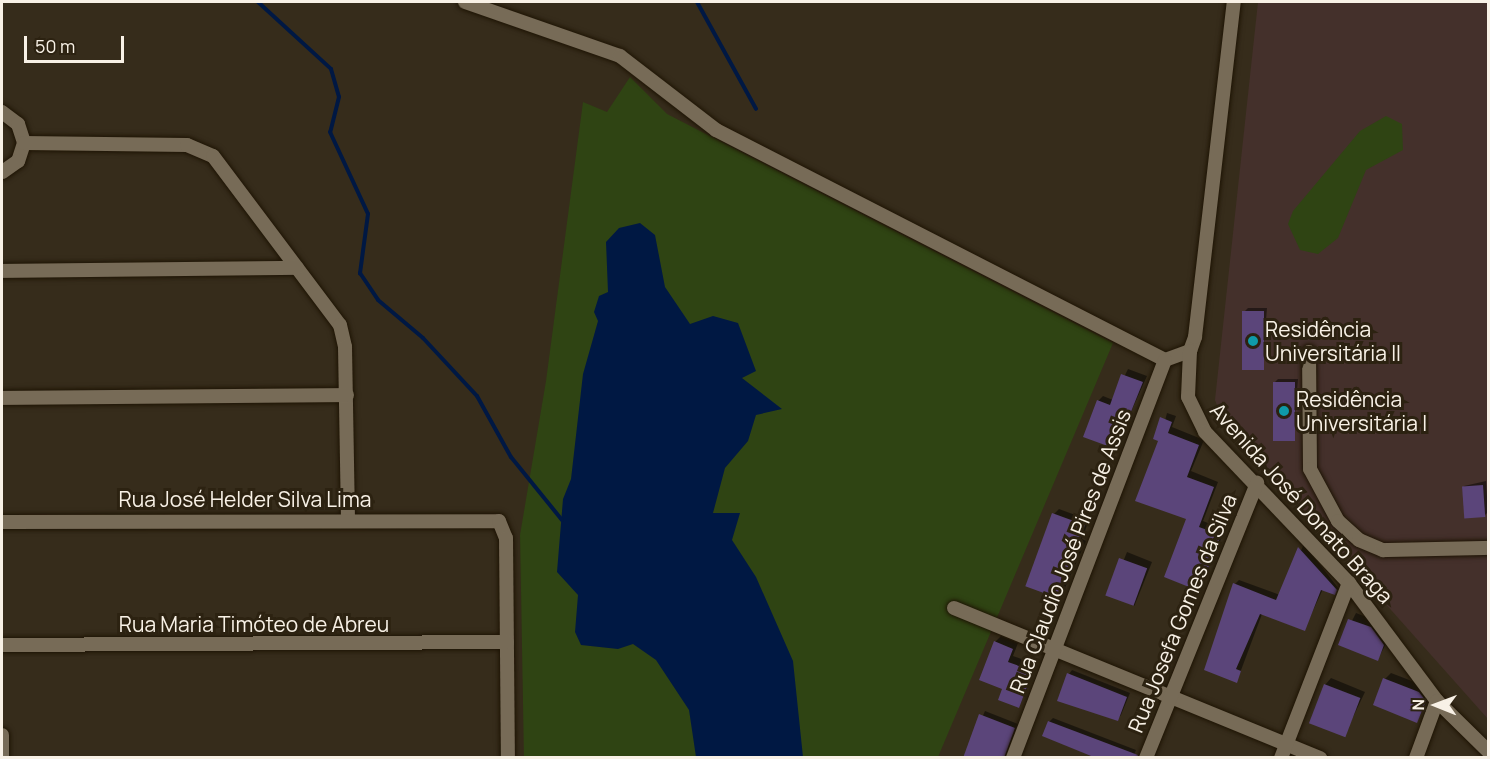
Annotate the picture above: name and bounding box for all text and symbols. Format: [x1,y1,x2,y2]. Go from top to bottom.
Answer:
scale bar [27,24,128,62]
text: 50 m [35,34,75,58]
place label: Residência Universitária II [1265,316,1401,366]
marker: Residência Universitária II [1246,334,1260,348]
place label: Residência Universitária I [1296,386,1427,436]
street label: Avenida José Donato Braga [1205,398,1399,608]
marker: Residência Universitária I [1277,404,1291,418]
street label: Rua Claudio José Pires de Assis [1004,406,1136,696]
street label: Rua José Helder Silva Lima [119,486,371,512]
street label: Rua Josefa Gomes da Silva [1123,490,1241,736]
street label: Rua Maria Timóteo de Abreu [119,611,389,637]
north arrow [1406,675,1466,735]
text: N [1407,699,1429,711]

